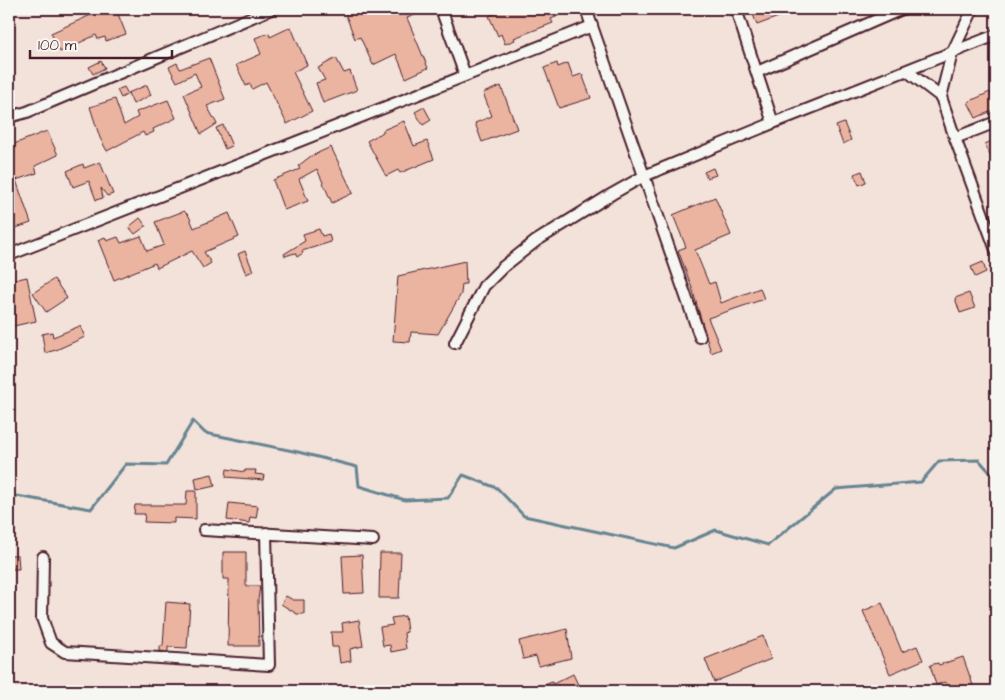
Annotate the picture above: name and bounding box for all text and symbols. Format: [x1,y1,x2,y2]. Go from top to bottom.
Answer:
scale bar [30,28,172,60]
text: 100 m [38,35,77,56]

